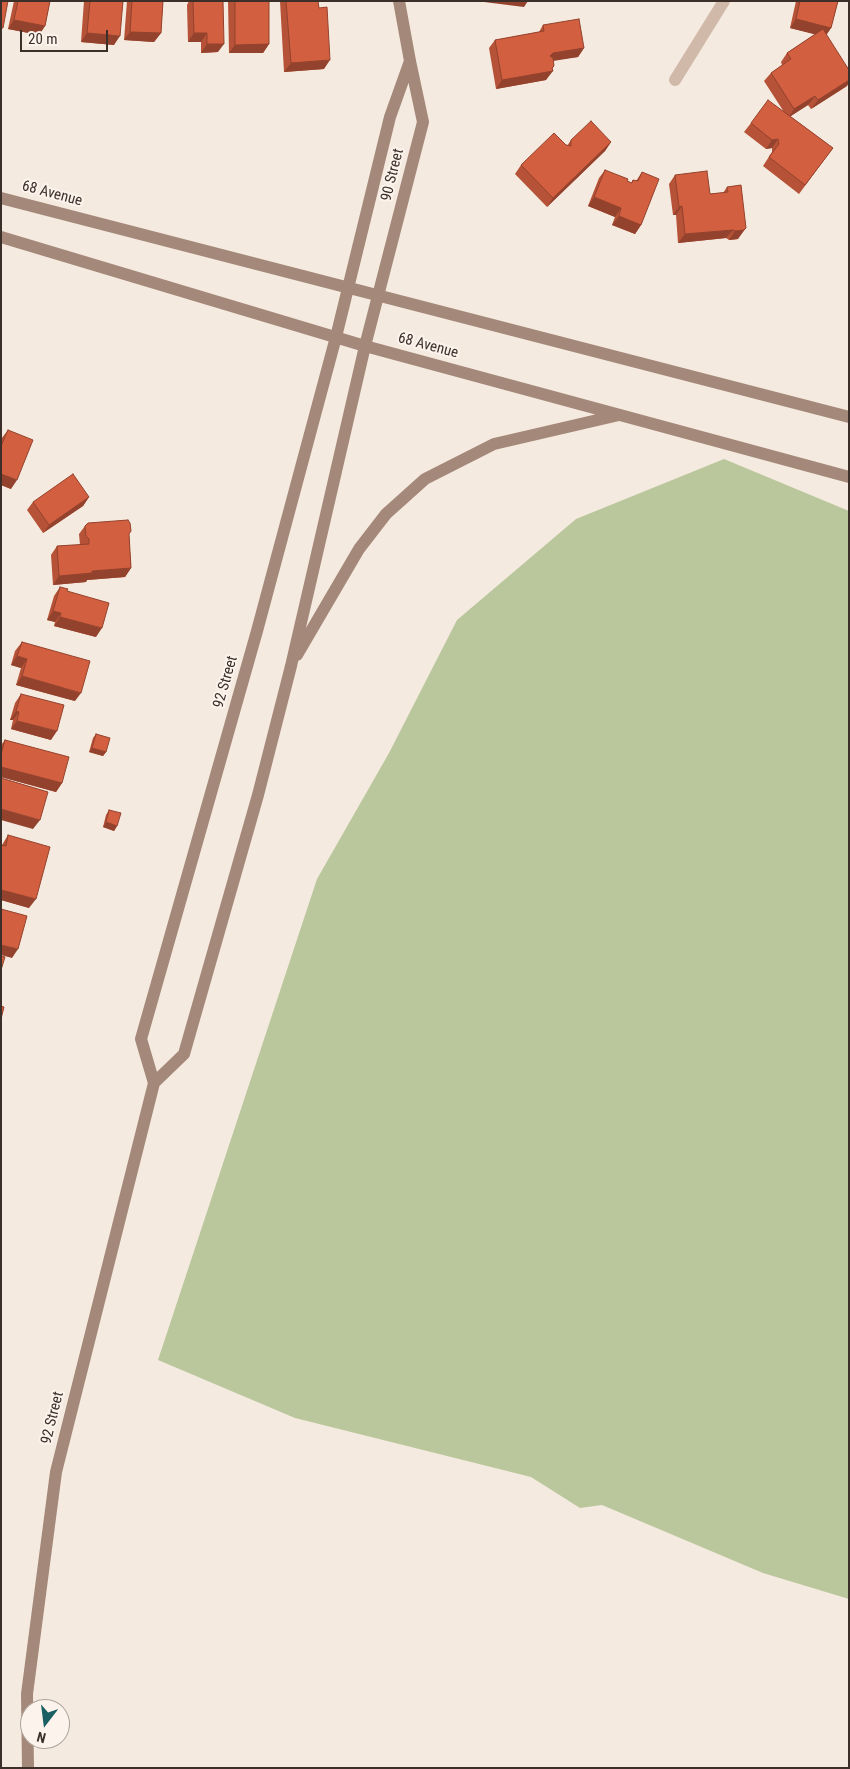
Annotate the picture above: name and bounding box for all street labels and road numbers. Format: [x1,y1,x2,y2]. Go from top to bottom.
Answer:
street label: 90 Street [378,147,408,203]
street label: 68 Avenue [20,177,84,211]
street label: 68 Avenue [396,329,460,363]
street label: 92 Street [210,654,242,710]
street label: 92 Street [38,1390,68,1446]

